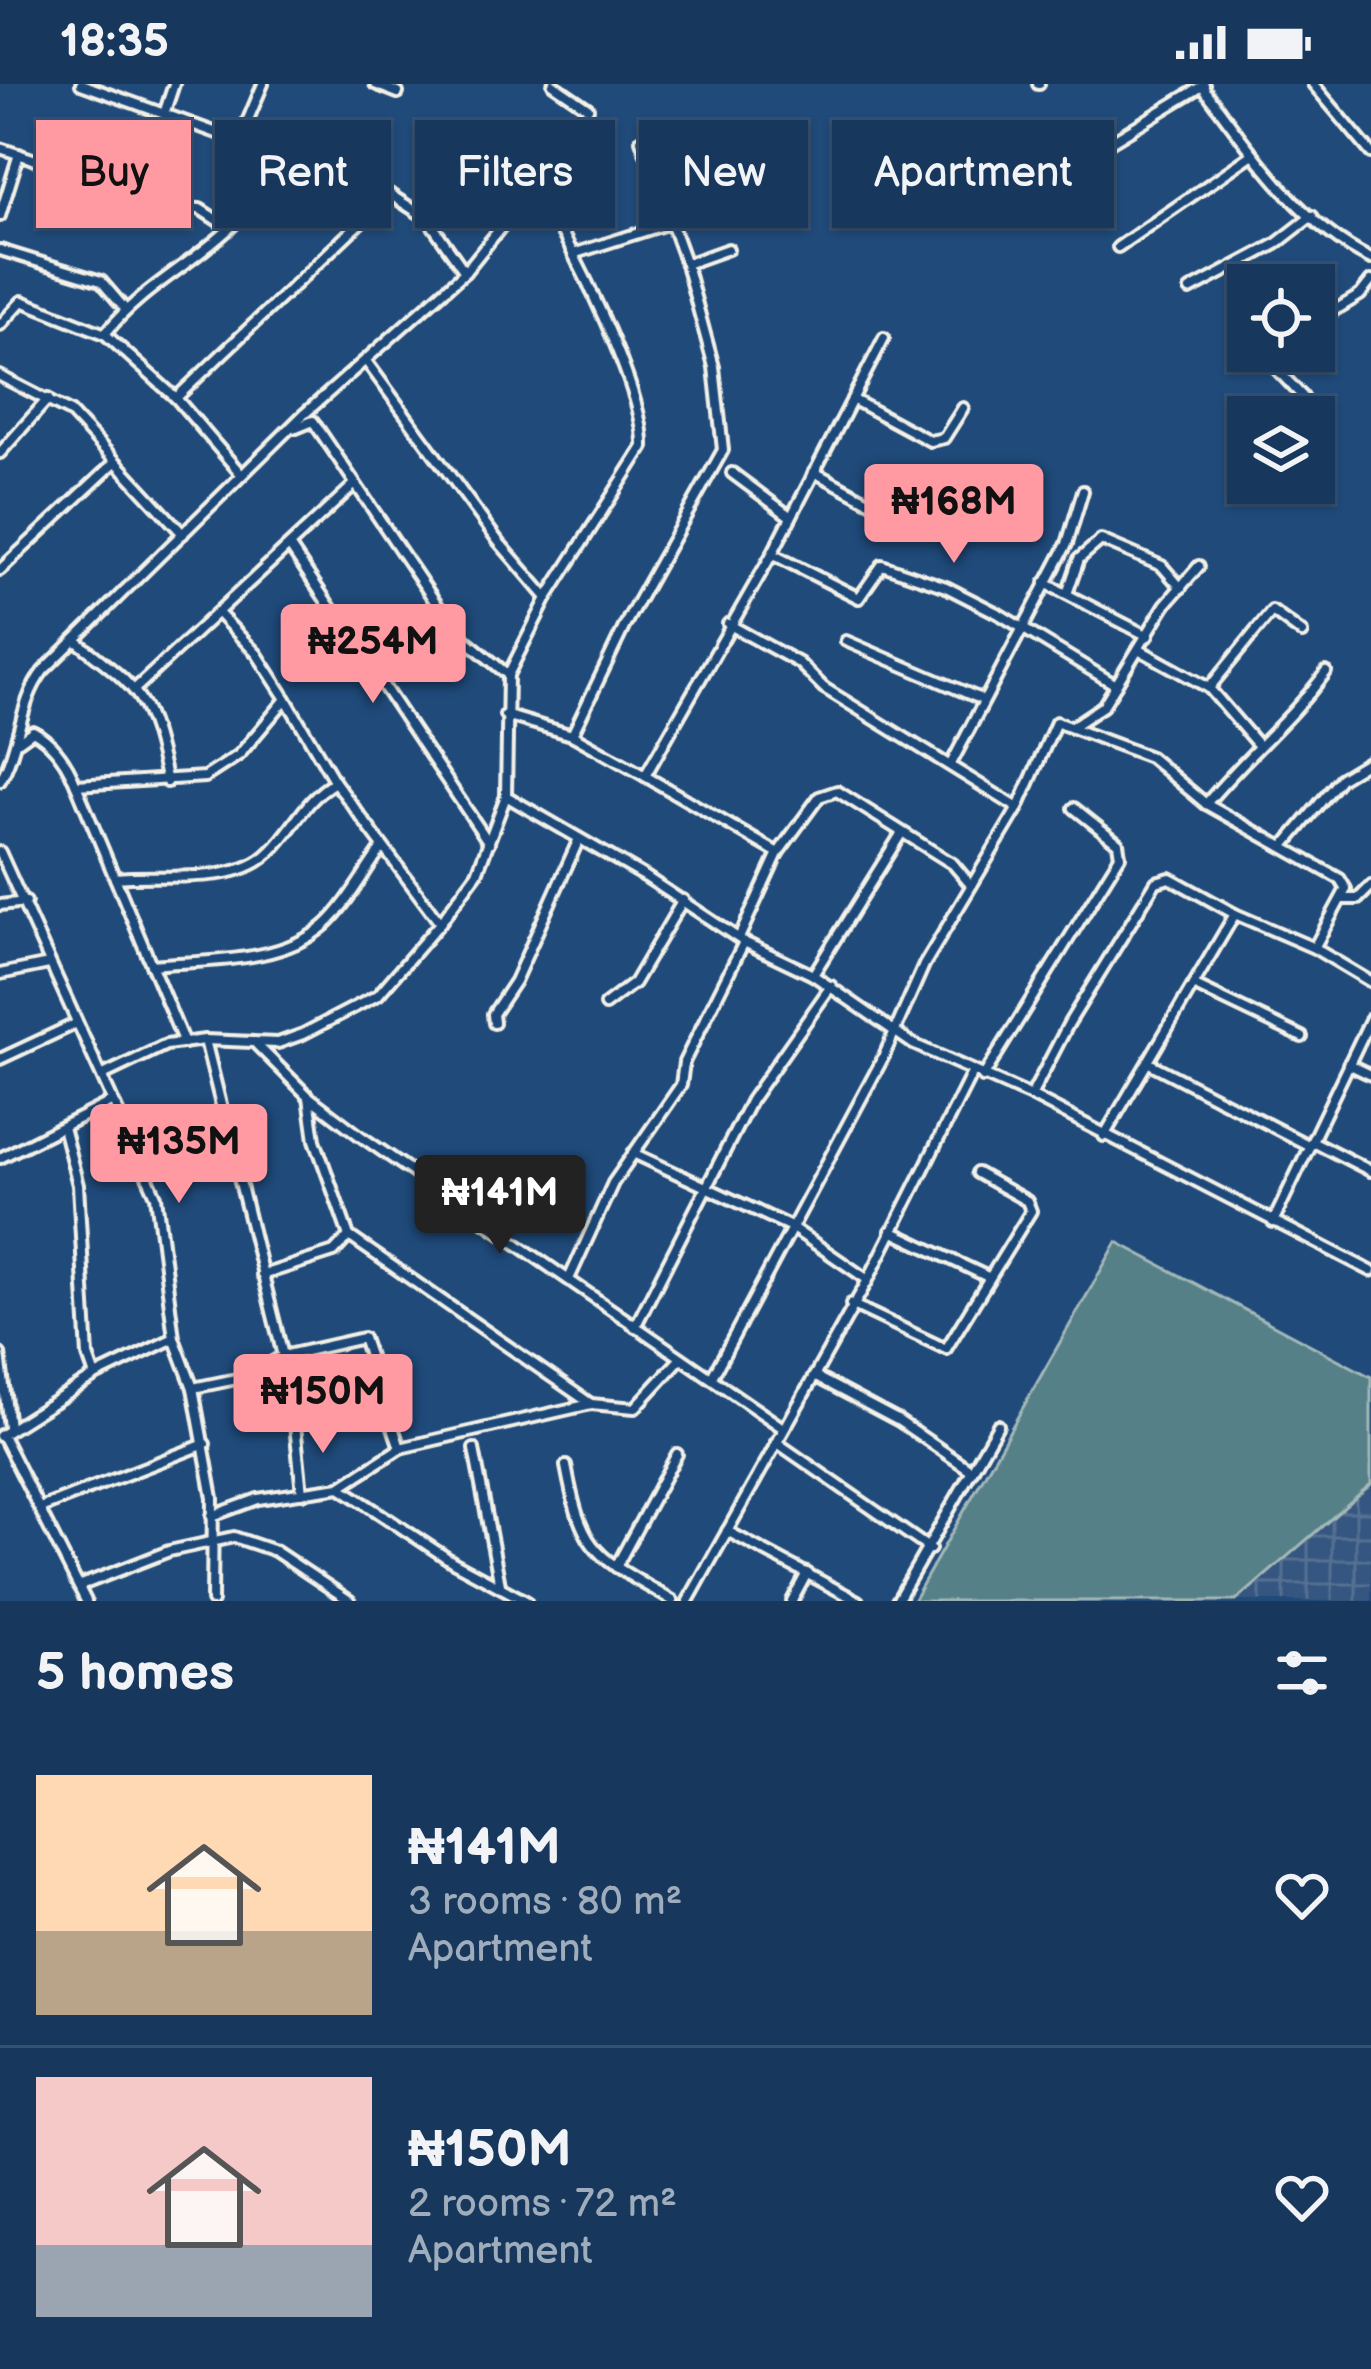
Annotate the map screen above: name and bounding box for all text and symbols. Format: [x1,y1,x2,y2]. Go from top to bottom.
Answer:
text: 18:35 [60,15,169,70]
chip: Buy [36,120,191,228]
chip: Rent [215,120,391,228]
chip: Filters [415,120,615,228]
chip: New [639,120,808,228]
chip: Apartment [832,120,1114,228]
map controls [1227,264,1335,504]
button: locate [1227,264,1335,372]
button: layers [1227,396,1335,504]
pin: ₦168M [870,464,1038,566]
text: ₦168M [891,479,1017,526]
pin: ₦254M [289,604,457,706]
text: ₦254M [308,619,438,666]
pin: ₦135M [95,1104,263,1206]
text: ₦135M [117,1119,241,1166]
pin: ₦141M [416,1155,584,1257]
text: ₦141M [442,1170,558,1217]
pin: ₦150M [239,1354,407,1456]
text: ₦150M [260,1369,386,1416]
icon: filters [1269,1640,1335,1706]
text: 5 homes [36,1643,234,1704]
text: ₦141M [408,1818,561,1879]
icon: home [132,1823,276,1967]
icon: heart [1269,1862,1335,1928]
text: 3 rooms · 80 m² [408,1879,682,1926]
text: Apartment [408,1926,592,1973]
text: ₦150M [408,2120,571,2181]
icon: home [132,2125,276,2269]
icon: heart [1269,2164,1335,2230]
text: 2 rooms · 72 m² [408,2181,677,2228]
text: Apartment [408,2228,592,2275]

